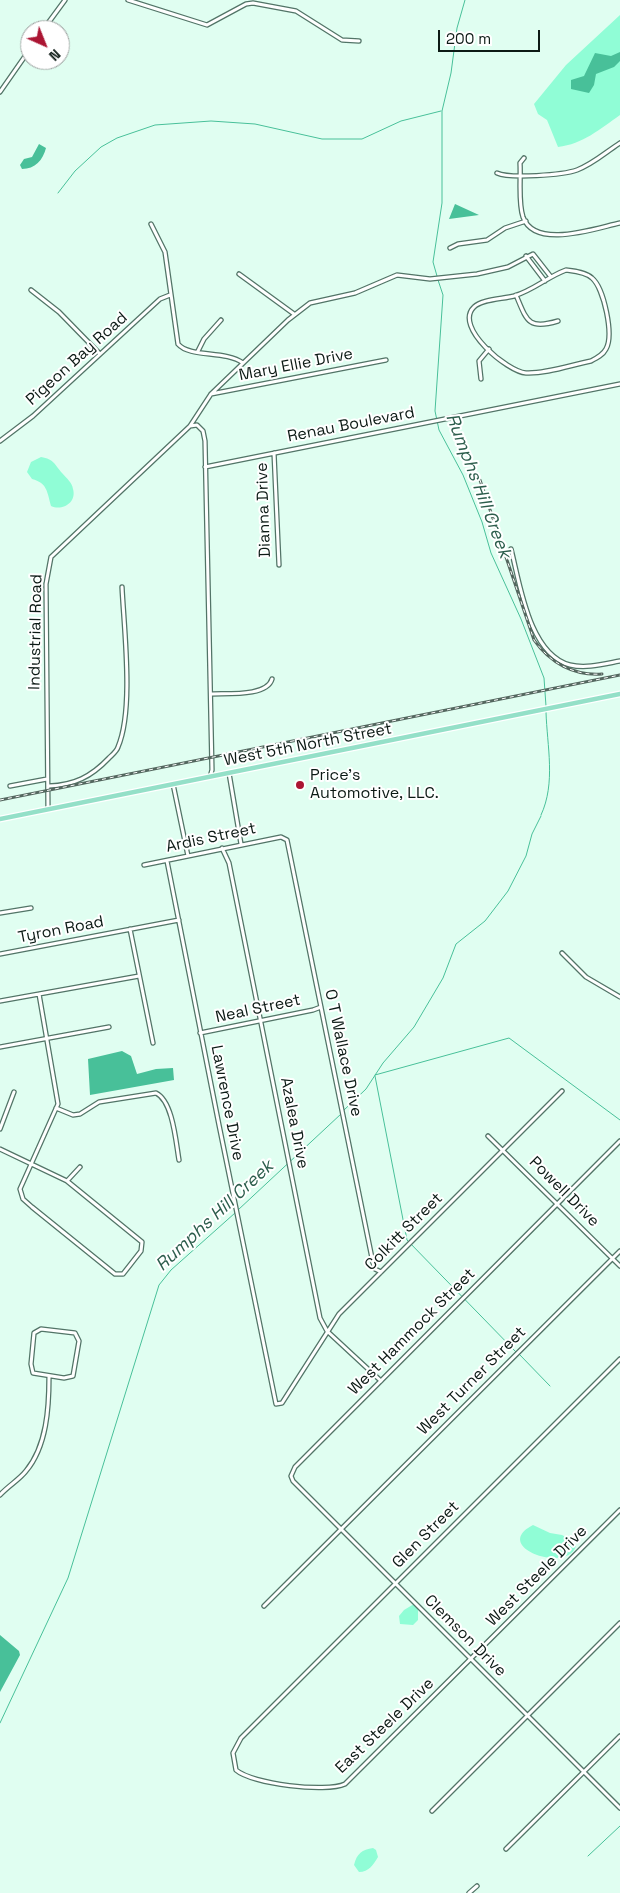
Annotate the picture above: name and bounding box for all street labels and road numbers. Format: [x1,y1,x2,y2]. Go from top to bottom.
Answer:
street label: Pigeon Bay Road [22,308,132,410]
street label: Mary Ellie Drive [237,345,355,385]
street label: Renau Boulevard [286,403,416,447]
street label: Dianna Drive [253,462,275,558]
street label: Industrial Road [25,574,47,690]
street label: West 5th North Street [222,719,394,771]
street label: Ardis Street [164,819,258,857]
street label: Tyron Road [17,912,105,948]
street label: O T Wallace Drive [320,988,366,1118]
street label: Neal Street [214,991,302,1027]
street label: Lawrence Drive [206,1044,248,1162]
street label: Azalea Drive [276,1076,312,1170]
street label: Powell Drive [525,1153,603,1231]
street label: Colkitt Street [361,1189,447,1275]
street label: West Hammock Street [345,1265,479,1399]
street label: West Turner Street [414,1323,530,1439]
street label: Glen Street [389,1498,463,1572]
street label: West Steele Drive [483,1522,591,1630]
street label: Clemson Drive [420,1591,510,1681]
street label: East Steele Drive [332,1674,438,1778]

